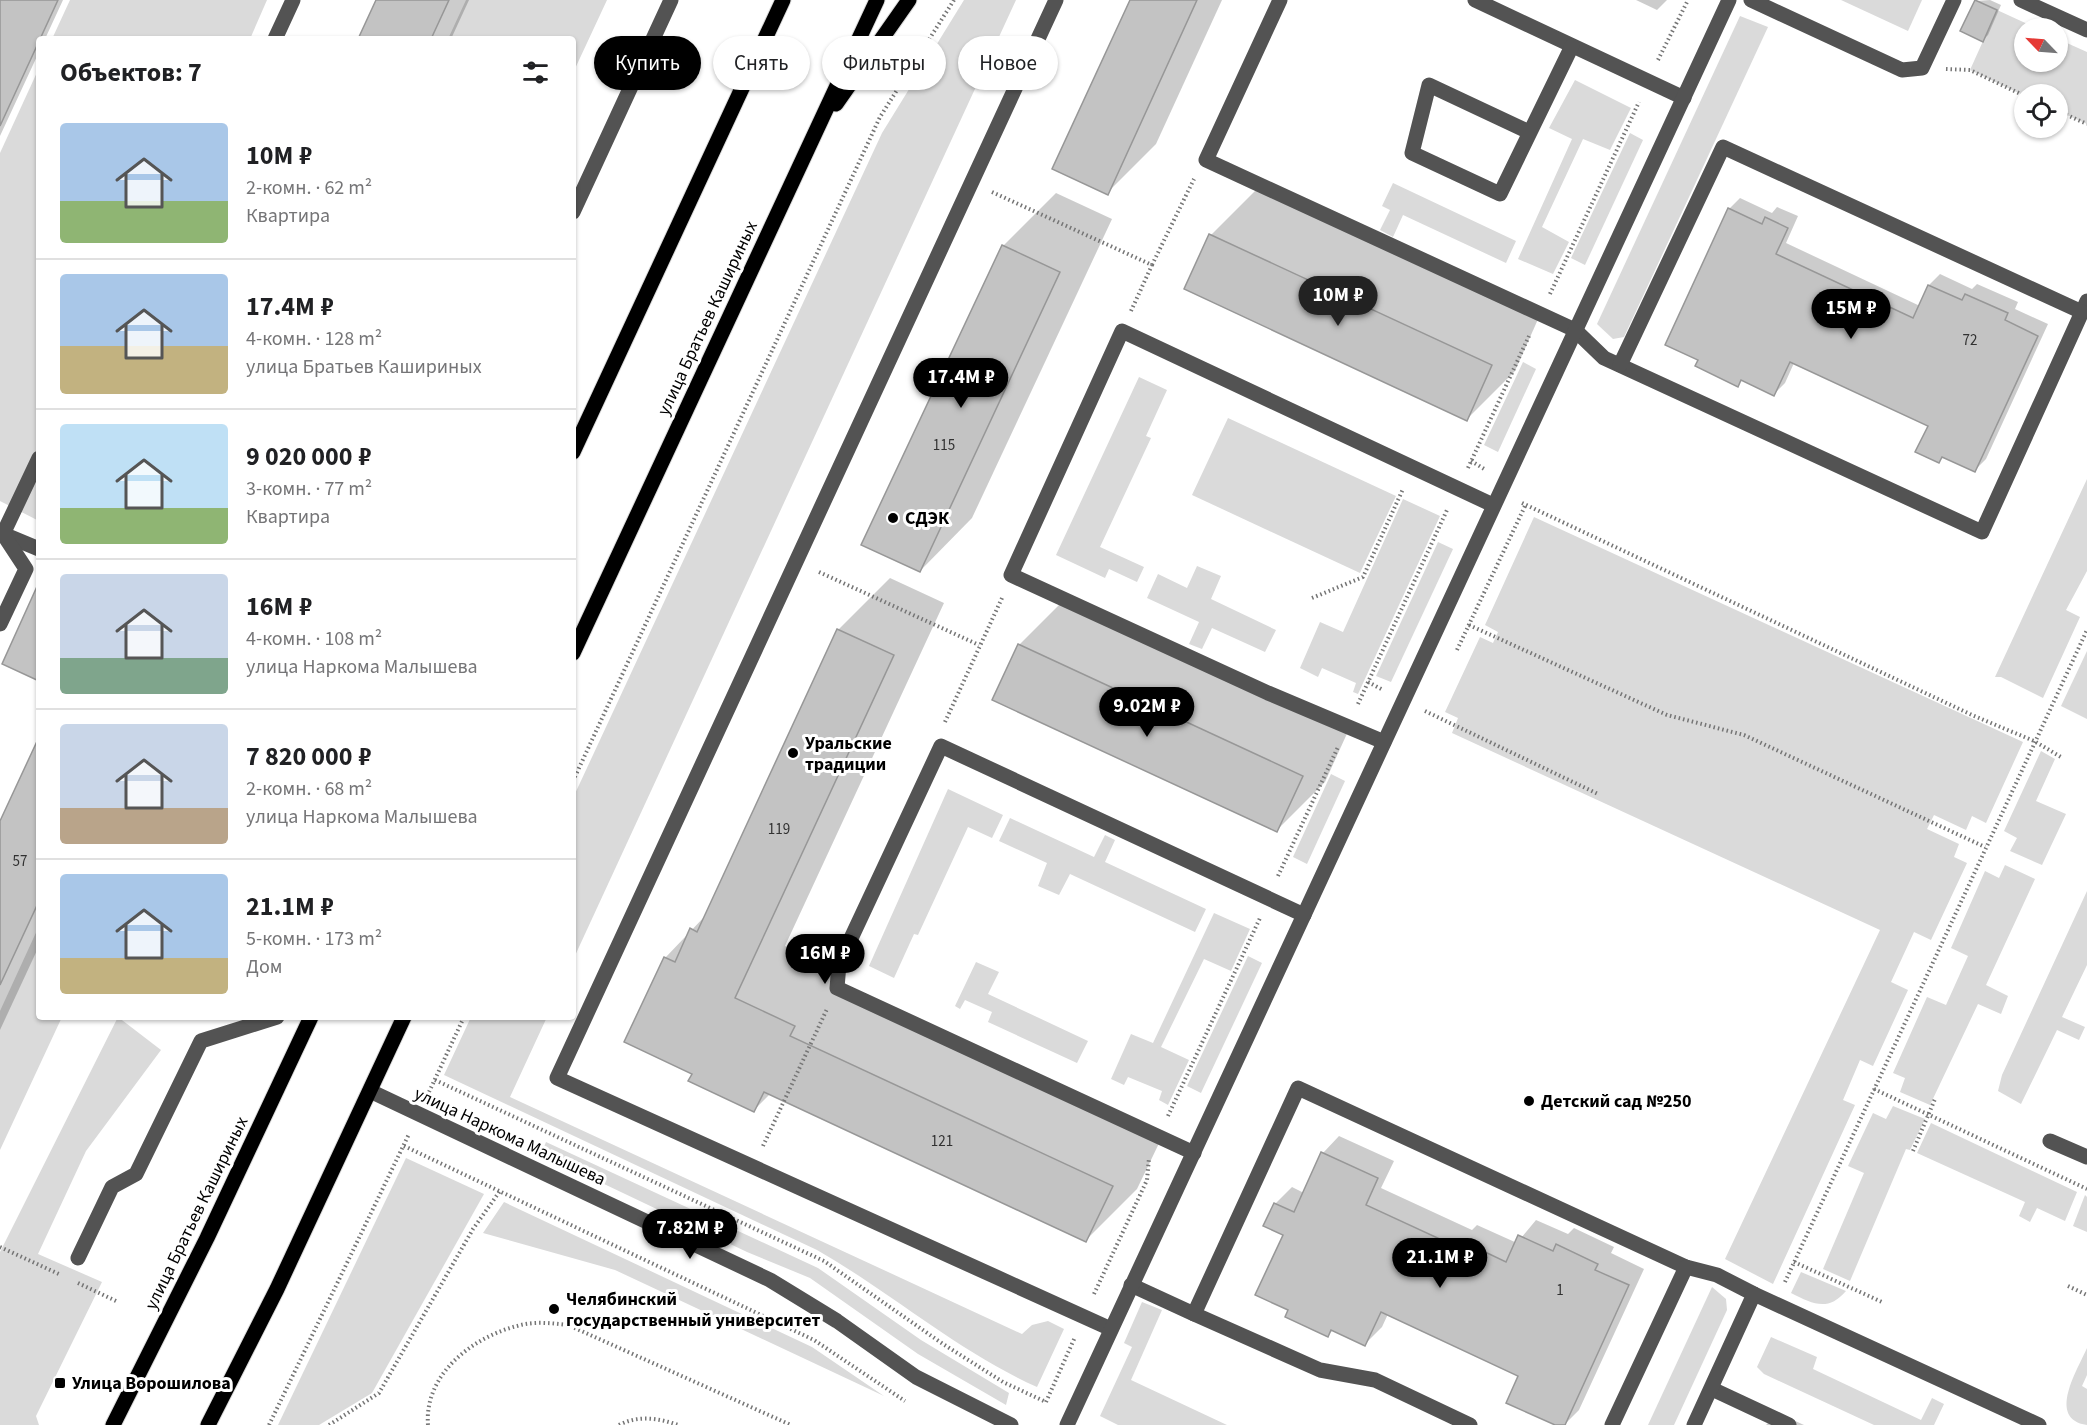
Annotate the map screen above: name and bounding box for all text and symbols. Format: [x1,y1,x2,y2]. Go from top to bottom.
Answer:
north arrow [2014,18,2068,72]
map controls [2014,18,2068,138]
chip: Купить [594,36,701,90]
chip: Снять [713,36,810,90]
chip: Фильтры [822,36,946,90]
chip: Новое [958,36,1058,90]
text: Объектов: 7 [60,54,202,91]
icon: filters [519,56,552,89]
button: locate [2014,84,2068,138]
text: 10M ₽ [246,137,312,174]
icon: home [108,147,180,219]
text: 2-комн. · 62 m² [246,174,372,202]
text: Квартира [246,202,330,230]
street label: улица Братьев Кашириных [651,217,764,420]
pin: 10M ₽ [1296,276,1380,327]
text: 10M ₽ [1313,281,1363,309]
text: 17.4M ₽ [246,288,334,325]
pin: 15M ₽ [1809,289,1893,340]
text: 15M ₽ [1826,294,1876,322]
icon: home [108,298,180,370]
text: 4-комн. · 128 m² [246,325,382,353]
house number: 72 [1963,330,1977,351]
text: улица Братьев Кашириных [246,353,482,381]
pin: 17.4M ₽ [906,358,1016,409]
text: 17.4M ₽ [927,363,995,391]
house number: 115 [933,435,955,456]
text: 9 020 000 ₽ [246,438,371,475]
icon: home [108,448,180,520]
text: 3-комн. · 77 m² [246,475,372,503]
text: Квартира [246,503,330,531]
place label: СДЭК [905,506,950,531]
marker: СДЭК [886,511,900,525]
text: 16M ₽ [246,588,312,625]
icon: home [108,598,180,670]
text: 4-комн. · 108 m² [246,625,382,653]
text: улица Наркома Малышева [246,653,478,681]
pin: 9.02M ₽ [1092,687,1202,738]
text: 9.02M ₽ [1113,692,1181,720]
place label: Уральские традиции [805,731,892,777]
text: 7 820 000 ₽ [246,738,371,775]
marker: Уральские традиции [786,746,800,760]
icon: home [108,748,180,820]
text: 2-комн. · 68 m² [246,775,372,803]
text: улица Наркома Малышева [246,803,478,831]
house number: 119 [768,819,790,840]
house number: 57 [13,851,27,872]
text: 21.1M ₽ [246,888,334,925]
icon: home [108,898,180,970]
text: 5-комн. · 173 m² [246,925,382,953]
pin: 16M ₽ [783,934,867,985]
text: 16M ₽ [800,939,850,967]
text: Дом [246,953,282,981]
street label: улица Наркома Малышева [410,1081,610,1192]
place label: Детский сад №250 [1541,1089,1692,1114]
marker: Детский сад №250 [1522,1094,1536,1108]
street label: улица Братьев Кашириных [139,1112,254,1314]
house number: 121 [931,1131,953,1152]
pin: 7.82M ₽ [635,1209,745,1260]
text: 7.82M ₽ [656,1214,724,1242]
pin: 21.1M ₽ [1385,1238,1495,1289]
text: 21.1M ₽ [1406,1243,1474,1271]
house number: 1 [1556,1280,1564,1301]
place label: Челябинский государственный университет [566,1287,820,1333]
marker: Челябинский государственный университет [547,1302,561,1316]
place label: Улица Ворошилова [72,1371,231,1396]
marker: Улица Ворошилова [53,1376,67,1390]

